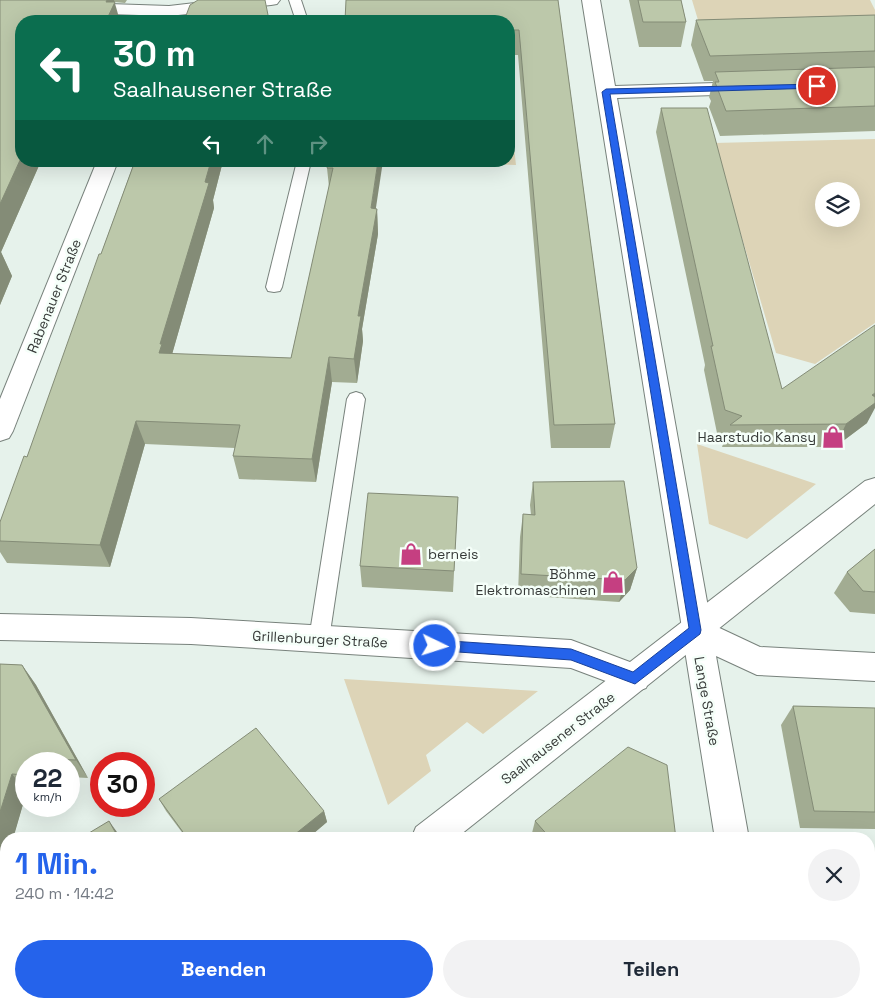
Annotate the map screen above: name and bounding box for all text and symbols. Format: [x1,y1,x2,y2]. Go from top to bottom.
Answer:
text: 30 m [113,32,196,76]
icon: left [30,35,95,100]
pin [796,65,838,107]
icon: arrive [803,72,831,100]
text: Saalhausener Straße [113,75,333,103]
icon: left [198,130,226,158]
icon: ahead [251,130,279,158]
icon: right [304,130,332,158]
map controls [815,182,860,227]
button: layers [815,182,860,227]
street label: Rabenauer Straße [23,236,85,356]
shop icon: Haarstudio Kansy [820,424,846,450]
place label: Haarstudio Kansy [698,428,816,446]
shop icon: berneis [398,541,424,567]
place label: berneis [428,545,478,563]
place label: Böhme Elektromaschinen [476,565,596,599]
shop icon: Böhme Elektromaschinen [600,569,626,595]
position arrow [408,619,460,671]
street label: Grillenburger Straße [252,626,388,652]
street label: Lange Straße [690,655,724,747]
street label: Saalhausener Straße [497,688,619,788]
speed limit sign: 30 [90,752,155,817]
text: 22 [33,762,62,794]
text: km/h [33,789,62,805]
text: 1 Min. [15,844,98,883]
button: close [808,849,860,901]
text: 240 m · 14:42 [15,883,114,904]
button: Beenden [15,940,433,998]
button: Teilen [443,940,860,998]

